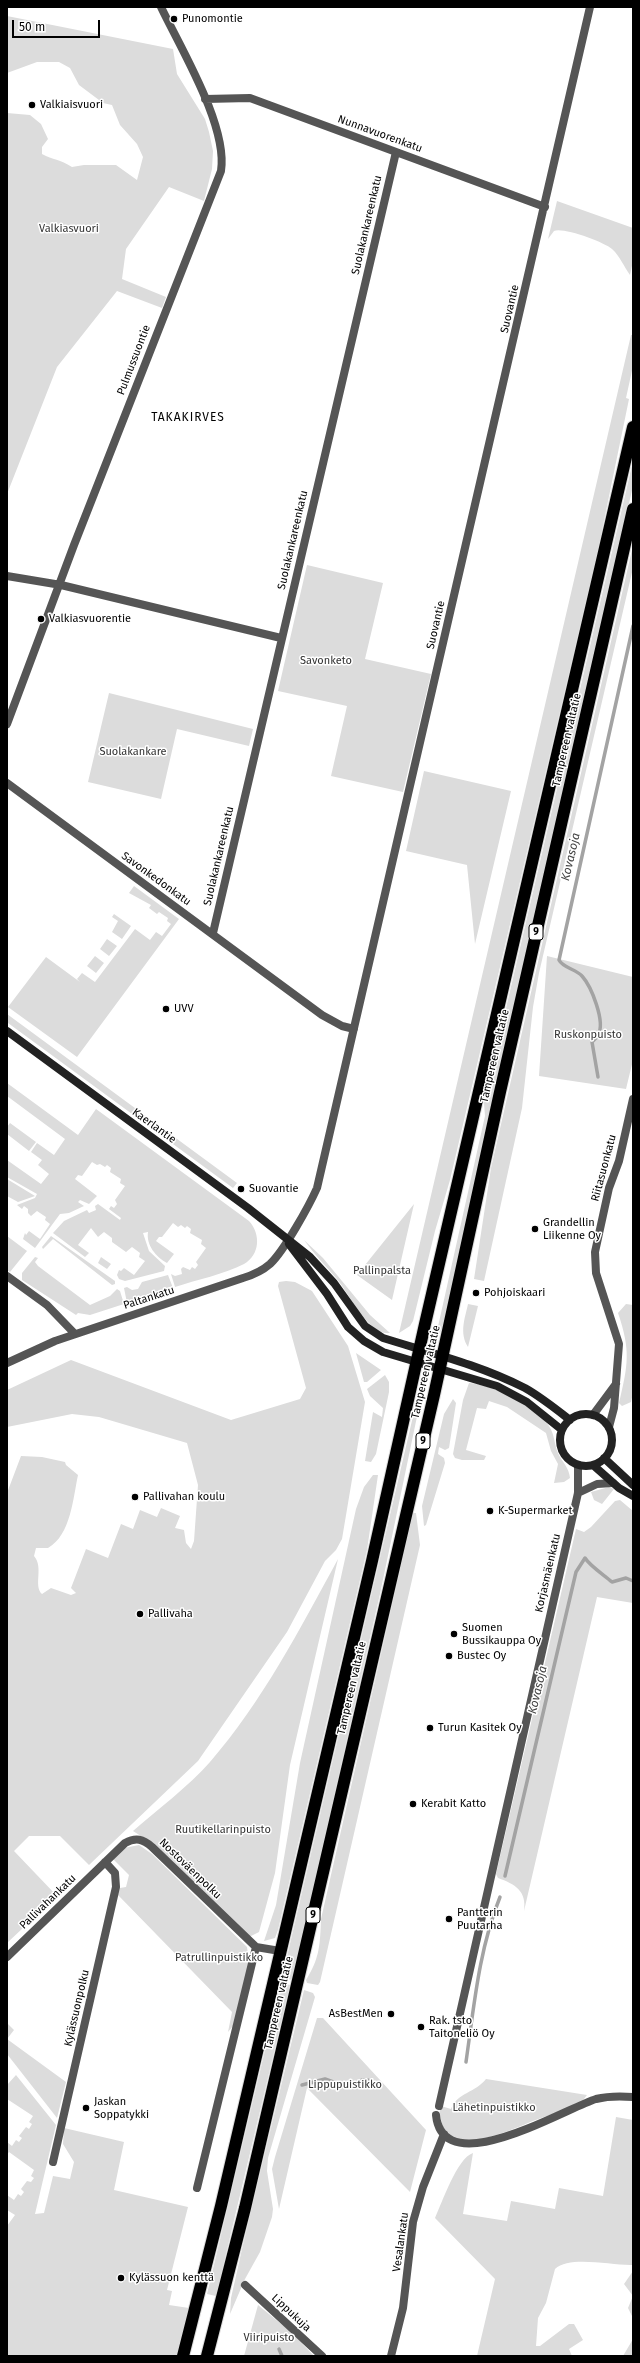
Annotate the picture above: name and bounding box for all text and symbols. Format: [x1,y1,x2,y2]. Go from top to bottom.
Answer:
scale bar [14,12,102,38]
place label: Punomontie [182,12,243,26]
marker: Punomontie [169,14,179,24]
text: 50 m [19,20,45,34]
place label: Valkiaisvuori [40,98,103,112]
marker: Valkiaisvuori [27,100,37,110]
street label: Nunnavuorenkatu [336,113,424,155]
street label: Suolakankareenkatu [349,174,385,276]
park label: Valkiasvuori [39,222,99,236]
street label: Suovantie [498,283,522,335]
street label: Pulmussuontie [115,323,153,397]
district label: TAKAKIRVES [151,411,225,425]
street label: Suolakankareenkatu [275,489,311,591]
street label: Suovantie [424,599,448,651]
place label: Valkiasvuorentie [49,612,131,626]
marker: Valkiasvuorentie [36,614,46,624]
park label: Savonketo [300,654,352,668]
street label: Tampereen valtatie [550,692,584,788]
park label: Suolakankare [99,745,167,759]
street label: Suolakankareenkatu [201,805,237,907]
water label: Kovasoja [558,832,584,882]
street label: Savonkedonkatu [119,849,193,909]
road number: 9 [529,924,543,940]
place label: UVV [174,1002,194,1016]
marker: UVV [161,1004,171,1014]
street label: Tampereen valtatie [478,1008,512,1104]
park label: Ruskonpuisto [554,1028,622,1042]
street label: Kaerlantie [129,1106,179,1146]
street label: Riitasuonkatu [589,1133,619,1203]
place label: Suovantie [249,1182,299,1196]
marker: Suovantie [236,1184,246,1194]
place label: Grandellin Liikenne Oy [543,1216,601,1242]
marker: Grandellin Liikenne Oy [530,1224,540,1234]
park label: Pallinpalsta [353,1264,411,1278]
street label: Paltankatu [122,1284,176,1312]
place label: Pohjoiskaari [484,1286,545,1300]
marker: Pohjoiskaari [471,1288,481,1298]
street label: Tampereen valtatie [409,1324,443,1420]
road number: 9 [416,1433,430,1449]
place label: Pallivahan koulu [143,1490,225,1504]
marker: Pallivahan koulu [130,1492,140,1502]
place label: K-Supermarket [498,1504,572,1518]
marker: K-Supermarket [485,1506,495,1516]
street label: Korjasmäenkatu [532,1532,564,1614]
place label: Pallivaha [148,1607,193,1621]
marker: Pallivaha [135,1609,145,1619]
place label: Suomen Bussikauppa Oy [462,1621,541,1647]
marker: Suomen Bussikauppa Oy [449,1629,459,1639]
street label: Tampereen valtatie [335,1640,369,1736]
place label: Bustec Oy [457,1649,506,1663]
marker: Bustec Oy [444,1651,454,1661]
water label: Kovasoja [525,1665,551,1715]
place label: Turun Kasitek Oy [438,1721,522,1735]
marker: Turun Kasitek Oy [425,1723,435,1733]
place label: Kerabit Katto [421,1797,486,1811]
marker: Kerabit Katto [408,1799,418,1809]
park label: Ruutikellarinpuisto [175,1823,271,1837]
street label: Nostoväenpolku [156,1836,224,1902]
street label: Pallivahankatu [17,1872,79,1932]
place label: Pantterin Puutarha [457,1906,503,1932]
road number: 9 [306,1907,320,1923]
marker: Pantterin Puutarha [444,1914,454,1924]
park label: Patrullinpuistikko [175,1951,263,1965]
street label: Tampereen valtatie [262,1955,296,2051]
street label: Kylässuonpolku [62,1968,92,2048]
place label: AsBestMen [329,2007,383,2021]
marker: AsBestMen [386,2009,396,2019]
place label: Rak. tsto Taitoneliö Oy [429,2014,495,2040]
marker: Rak. tsto Taitoneliö Oy [416,2022,426,2032]
park label: Lippupuistikko [308,2078,382,2092]
place label: Jaskan Soppatykki [94,2095,149,2121]
park label: Lähetinpuistikko [452,2101,536,2115]
marker: Jaskan Soppatykki [81,2103,91,2113]
street label: Vesalankatu [390,2211,412,2273]
place label: Kylässuon kenttä [129,2271,214,2285]
marker: Kylässuon kenttä [116,2273,126,2283]
street label: Lippukuja [269,2291,313,2335]
park label: Viiripuisto [243,2331,295,2345]

